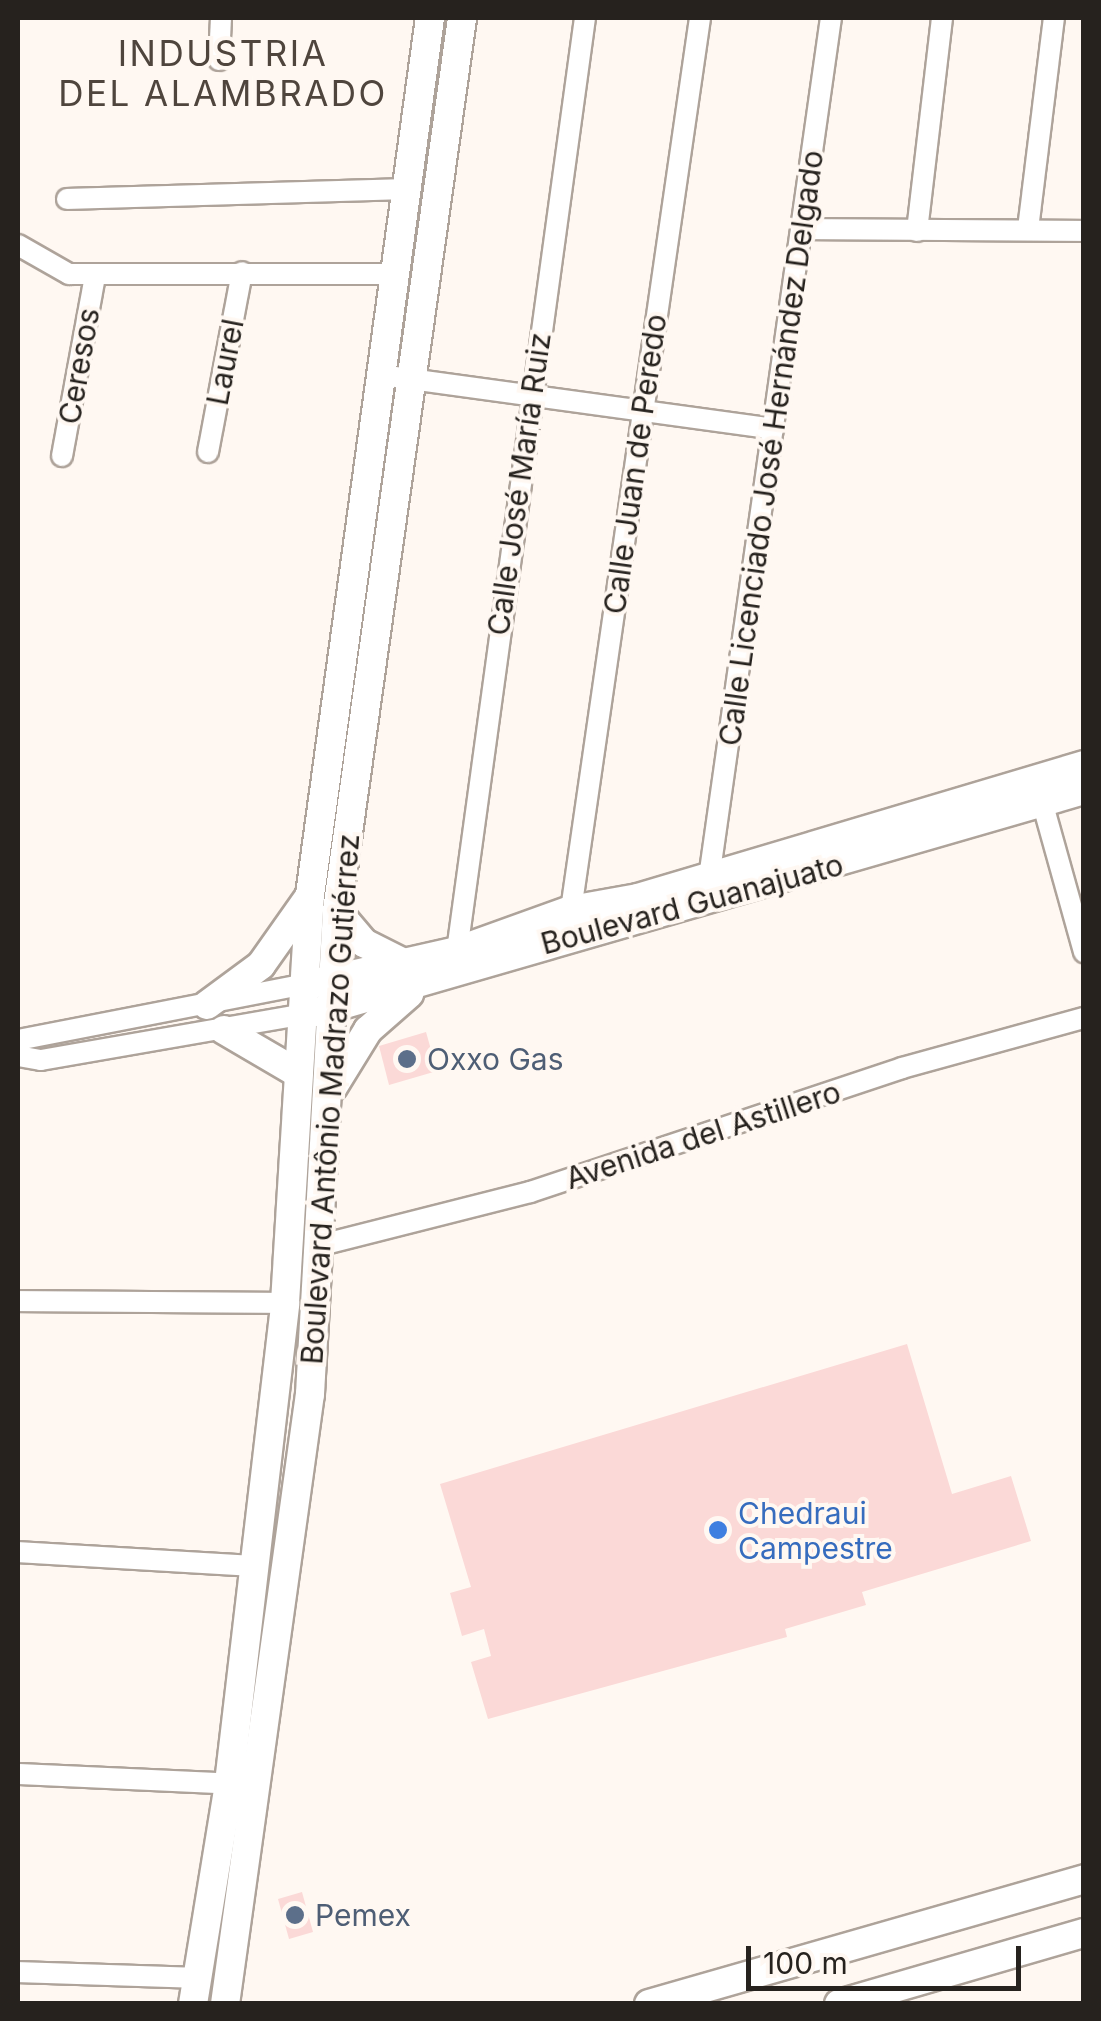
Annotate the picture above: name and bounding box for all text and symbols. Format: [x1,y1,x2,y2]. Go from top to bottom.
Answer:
district label: INDUSTRIA DEL ALAMBRADO [58,32,388,114]
street label: Calle Licenciado José Hernández Delgado [711,148,831,748]
street label: Ceresos [51,305,107,427]
street label: Calle Juan de Peredo [596,312,674,616]
street label: Laurel [199,316,251,408]
street label: Calle José María Ruiz [480,330,558,638]
street label: Boulevard Antônio Madrazo Gutiérrez [293,832,367,1366]
street label: Boulevard Guanajuato [537,846,847,962]
place label: Oxxo Gas [427,1041,564,1077]
marker: Oxxo Gas [396,1048,418,1070]
street label: Avenida del Astillero [561,1074,845,1196]
place label: Chedraui Campestre [738,1495,893,1566]
marker: Chedraui Campestre [707,1519,729,1541]
place label: Pemex [315,1897,411,1933]
marker: Pemex [284,1904,306,1926]
scale bar [751,1926,1026,1988]
text: 100 m [763,1945,848,1981]

